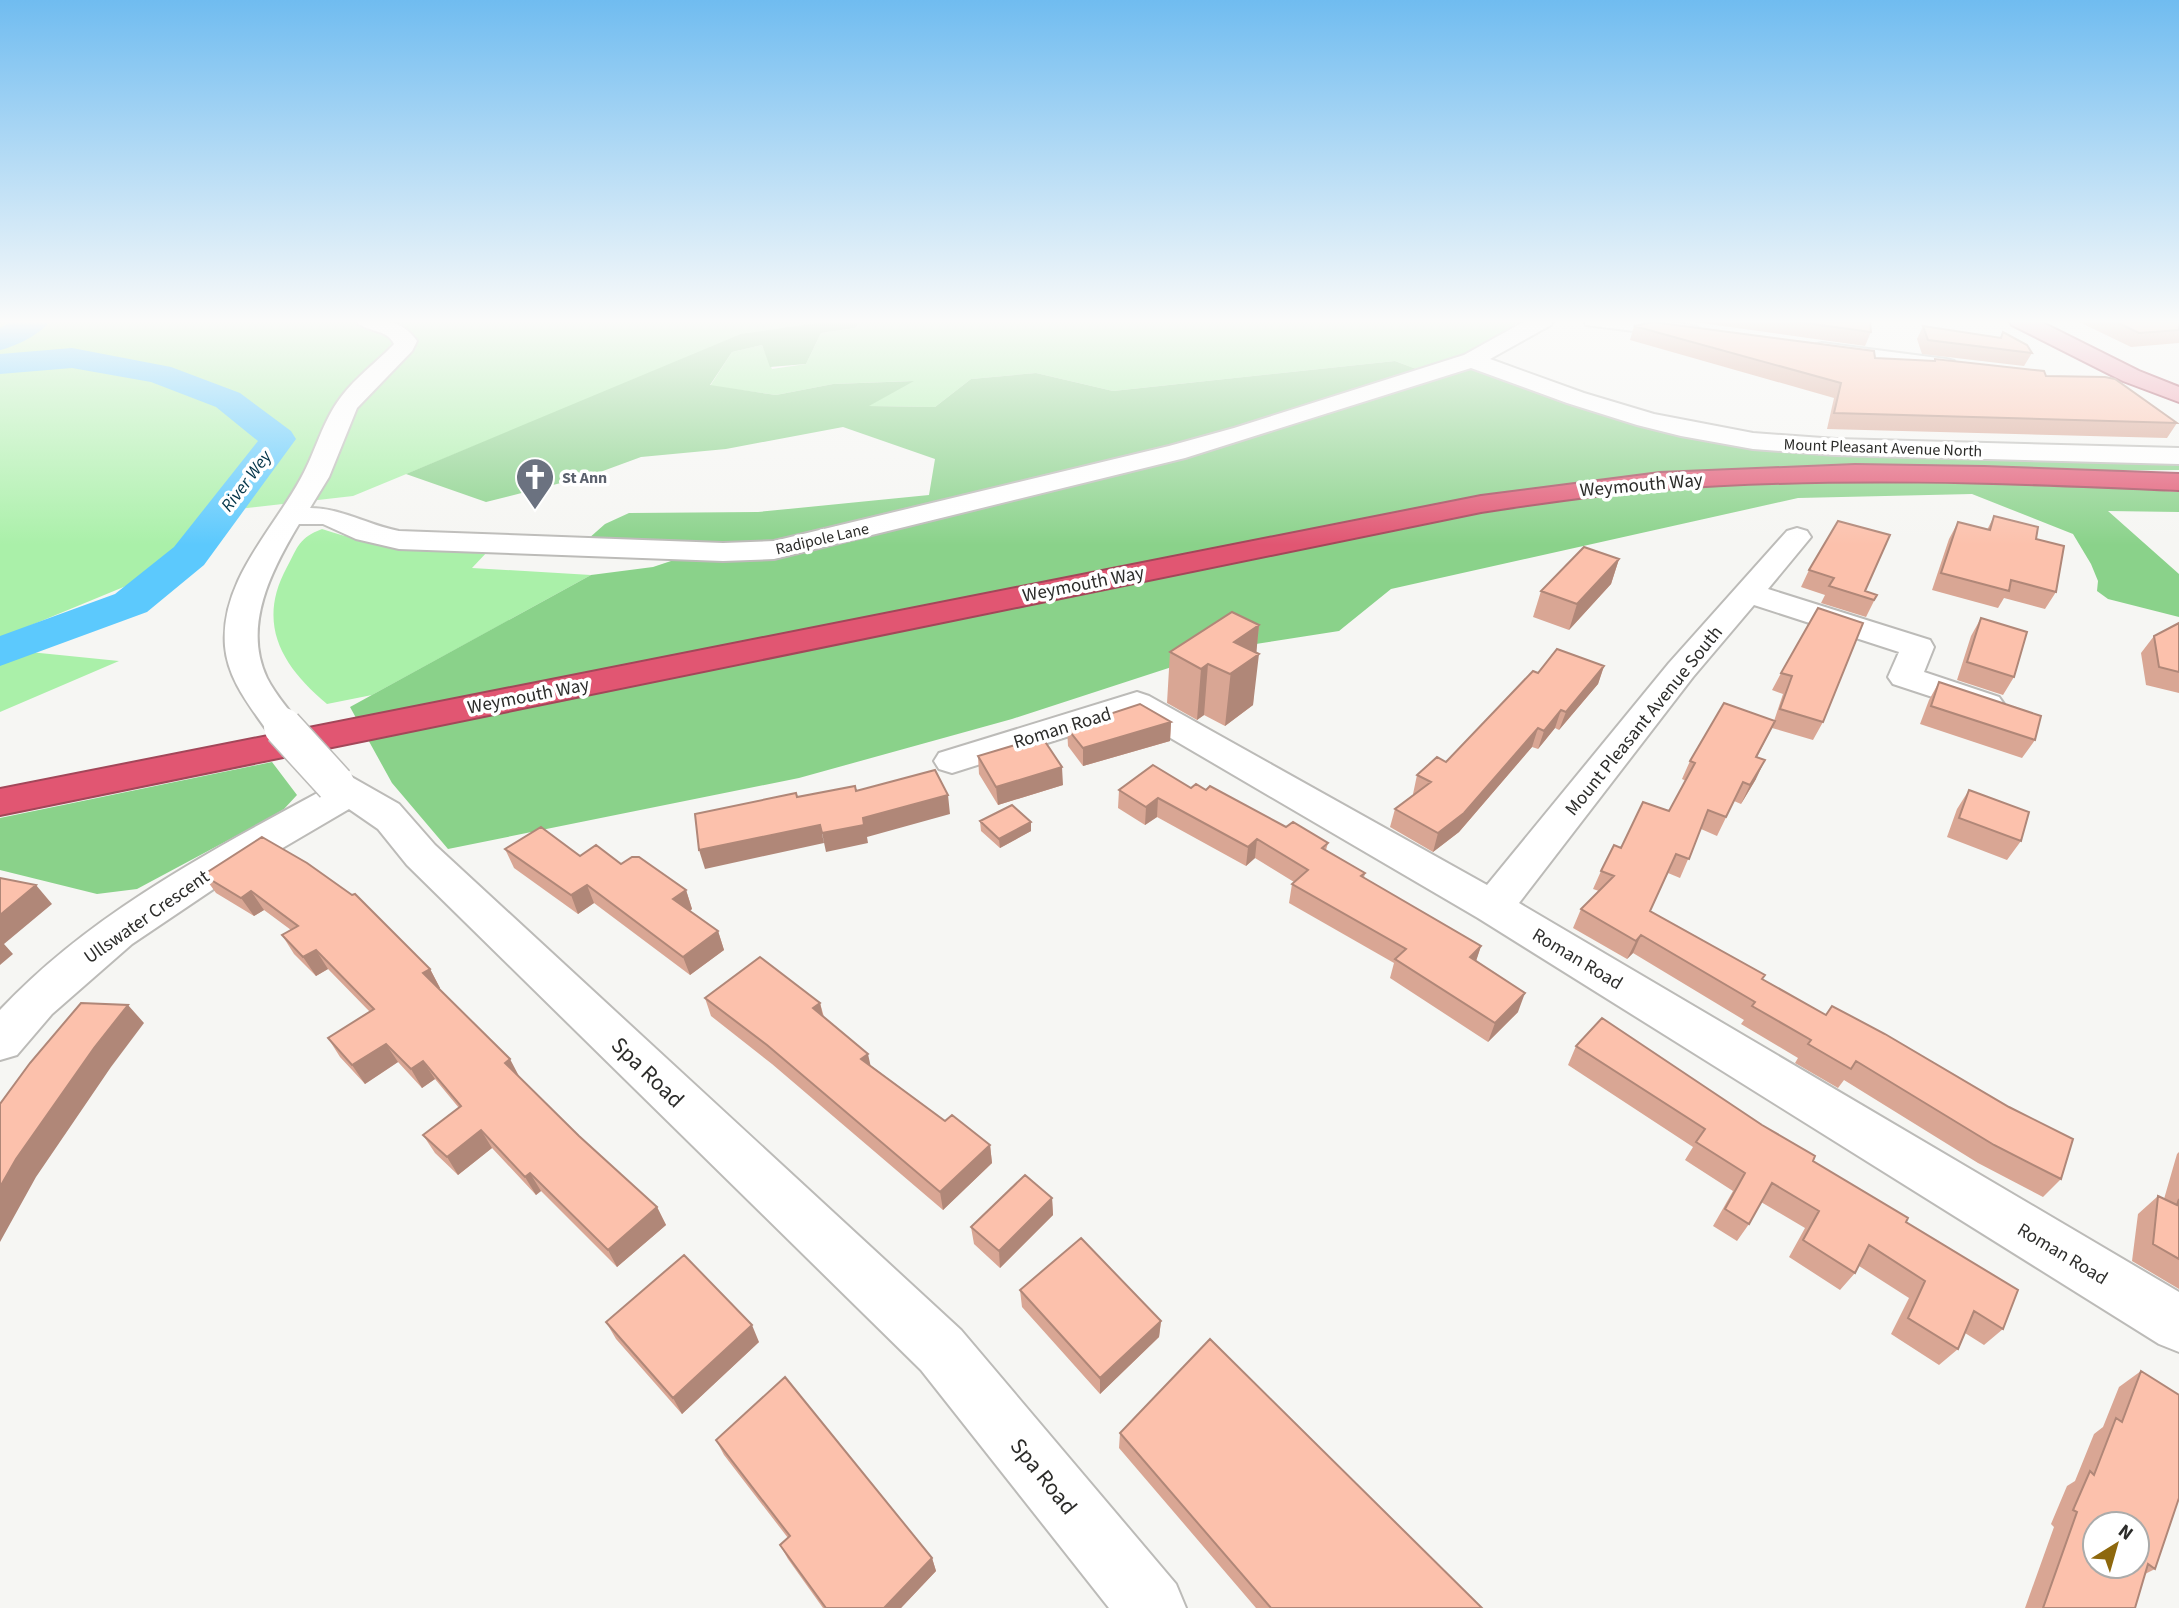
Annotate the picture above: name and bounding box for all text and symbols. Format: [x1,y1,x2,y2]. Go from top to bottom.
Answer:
street label: Mount Pleasant Avenue North [1783,434,1983,462]
water label: River Wey [215,445,278,517]
church icon: St Ann [514,456,556,511]
place label: St Ann [562,467,607,489]
street label: Weymouth Way [1579,467,1704,504]
street label: Radipole Lane [773,518,871,560]
street label: Weymouth Way [1020,559,1147,609]
street label: Mount Pleasant Avenue South [1559,620,1729,822]
street label: Weymouth Way [465,671,592,721]
street label: Roman Road [1010,701,1115,756]
street label: Ullswater Crescent [79,863,216,971]
street label: Roman Road [1527,922,1628,997]
street label: Spa Road [604,1029,692,1116]
street label: Roman Road [2012,1217,2113,1292]
street label: Spa Road [1002,1431,1085,1522]
north arrow [2081,1510,2151,1580]
text: N [2112,1518,2139,1547]

